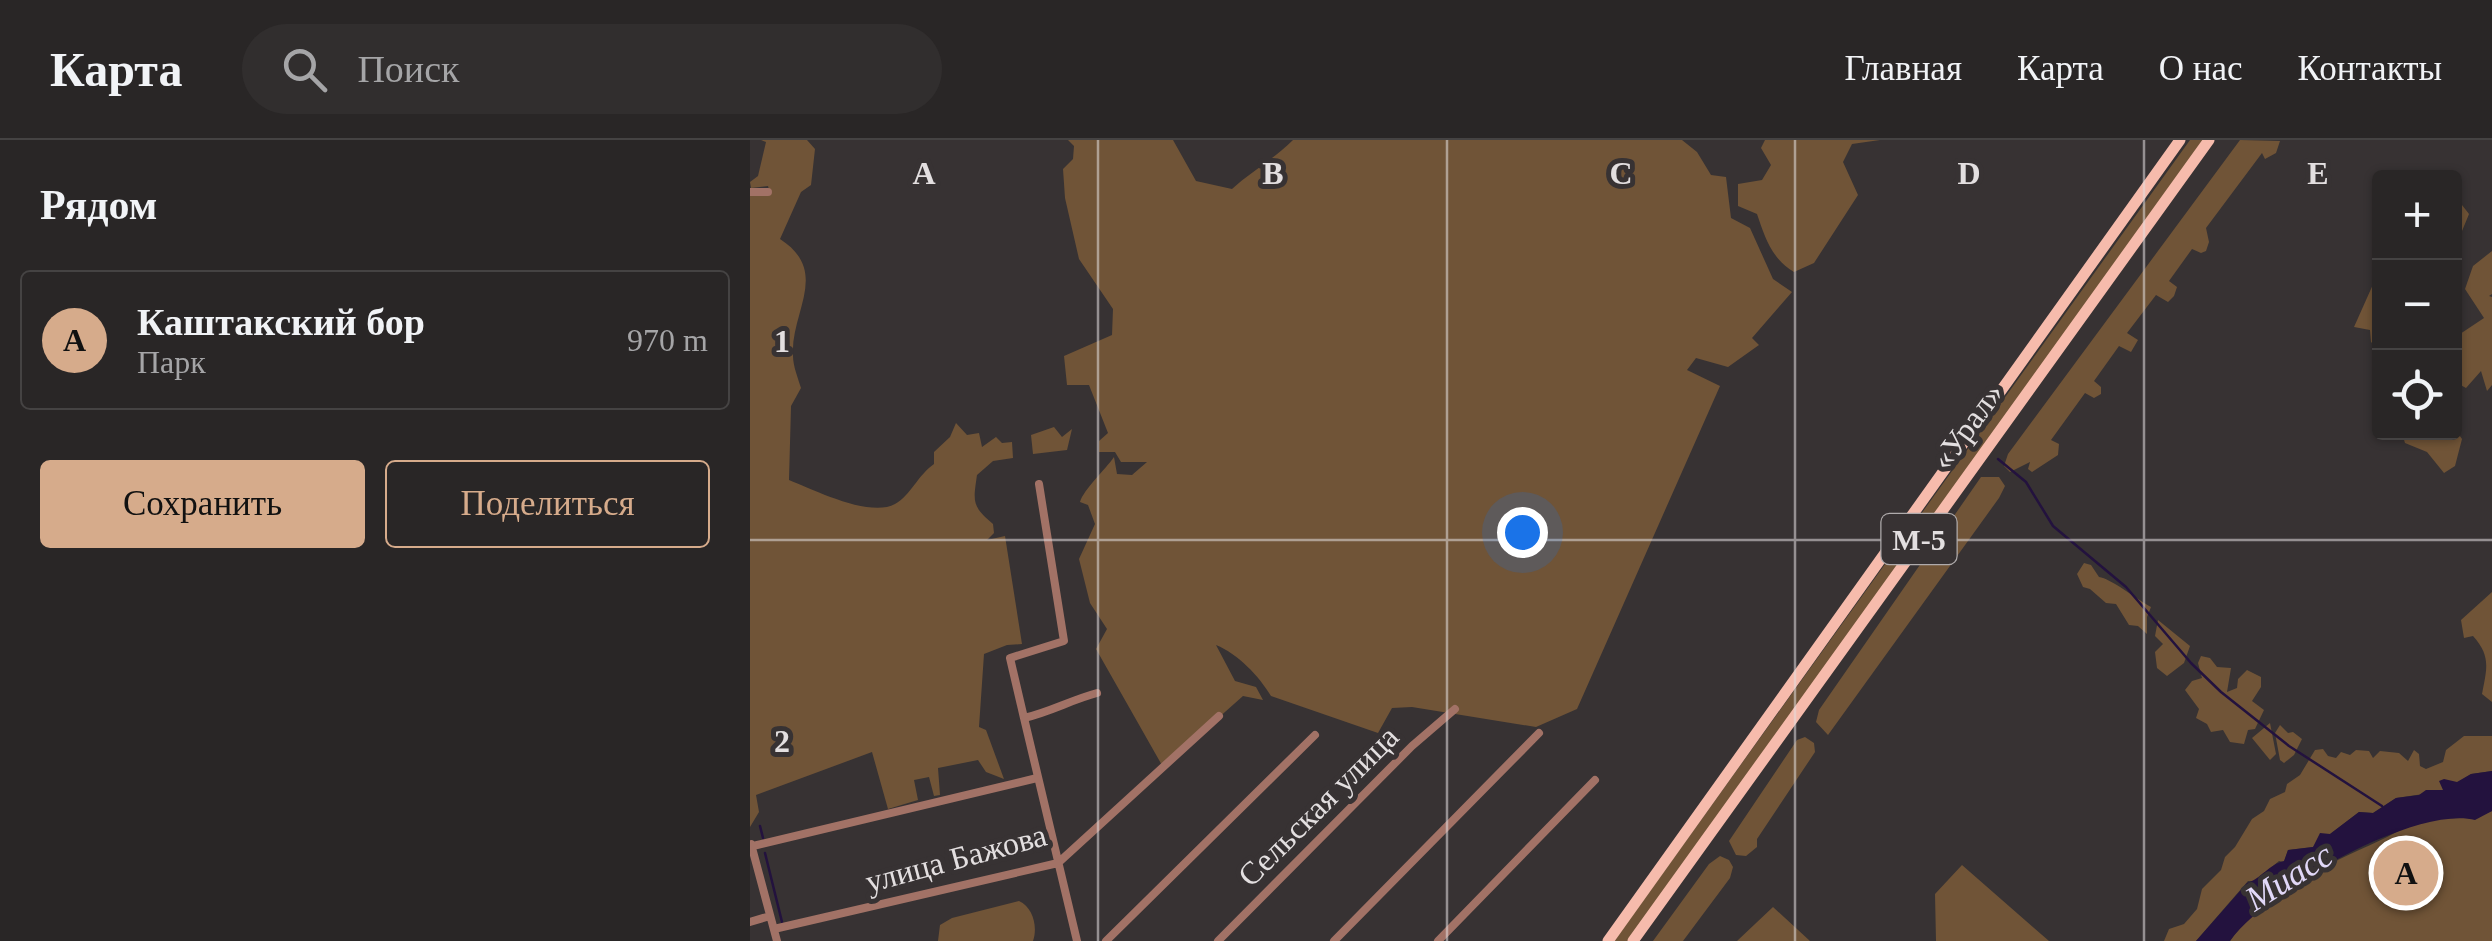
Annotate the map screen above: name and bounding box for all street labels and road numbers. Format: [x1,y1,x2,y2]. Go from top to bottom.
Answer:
street label: «Урал» [1924,376,2010,476]
road number: М-5 [1882,514,1956,564]
street label: Сельская улица [1230,718,1406,894]
street label: улица Бажова [862,817,1050,899]

